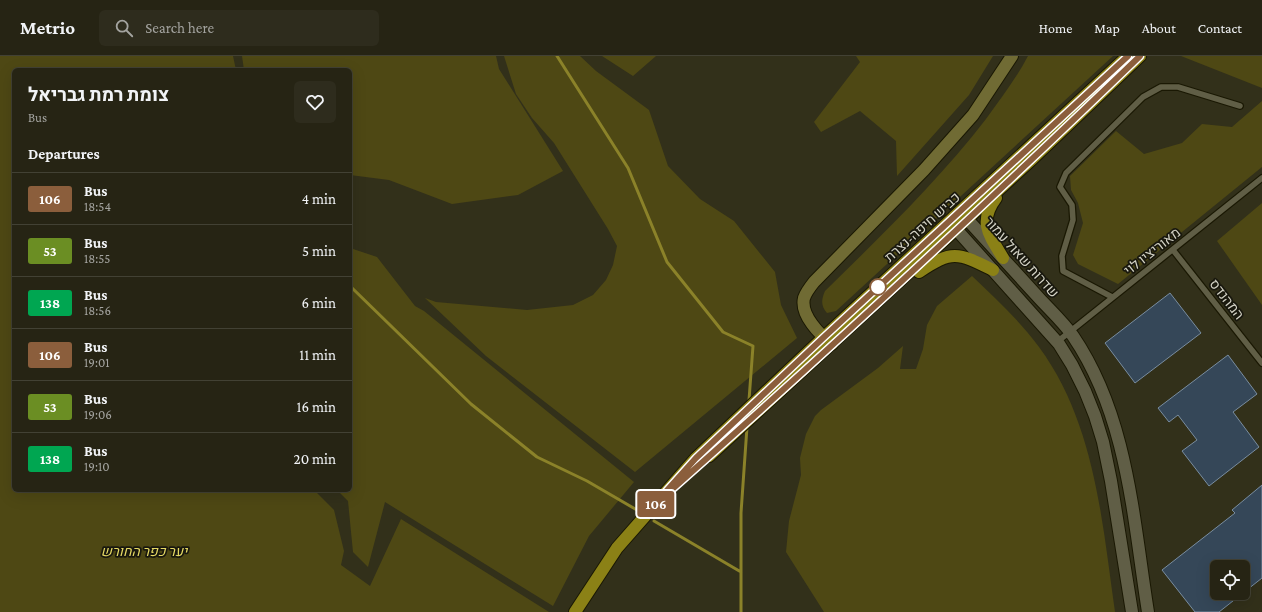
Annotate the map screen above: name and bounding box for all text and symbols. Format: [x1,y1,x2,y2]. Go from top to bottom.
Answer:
search box [99,10,379,46]
text: Metrio [20,17,75,38]
icon: search [113,17,135,39]
text: Search here [145,20,214,36]
text: Home [1039,20,1072,36]
text: Map [1094,20,1120,36]
text: About [1142,20,1176,36]
text: Contact [1198,20,1242,36]
button: heart [294,81,336,123]
text: צומת רמת גבריאל [28,84,169,105]
text: Bus [28,110,47,125]
text: Departures [28,146,100,162]
text: Bus [84,183,107,199]
street label: כביש חיפה-נצרת [881,189,963,265]
text: 106 [39,191,61,207]
text: 4 min [301,191,336,207]
text: 18:54 [84,199,111,214]
street label: שדרות שאול עמור [982,213,1062,301]
street label: מאוריציו לוי [1121,224,1183,278]
text: Bus [84,235,107,251]
text: 53 [43,243,57,259]
text: 5 min [302,243,336,259]
text: 18:55 [84,251,110,266]
street label: המהנדס [1206,276,1248,322]
unlabelled marker [869,278,887,296]
text: Bus [84,287,107,303]
text: 138 [40,295,60,311]
text: 6 min [302,295,336,311]
text: 18:56 [84,303,111,318]
text: Bus [84,339,107,355]
text: 106 [39,347,61,363]
text: 11 min [299,347,336,363]
text: 19:01 [84,355,110,370]
text: Bus [84,391,107,407]
text: 53 [43,399,57,415]
text: 16 min [297,399,336,415]
text: 19:06 [84,407,112,422]
text: Bus [84,443,107,459]
text: 138 [40,451,60,467]
text: 20 min [294,451,336,467]
text: 19:10 [84,459,110,474]
line badge: 106 [633,491,679,517]
text: 106 [645,496,667,512]
park label: יער כפר החורש [101,543,189,559]
map controls [1210,560,1250,600]
button: locate [1210,560,1250,600]

